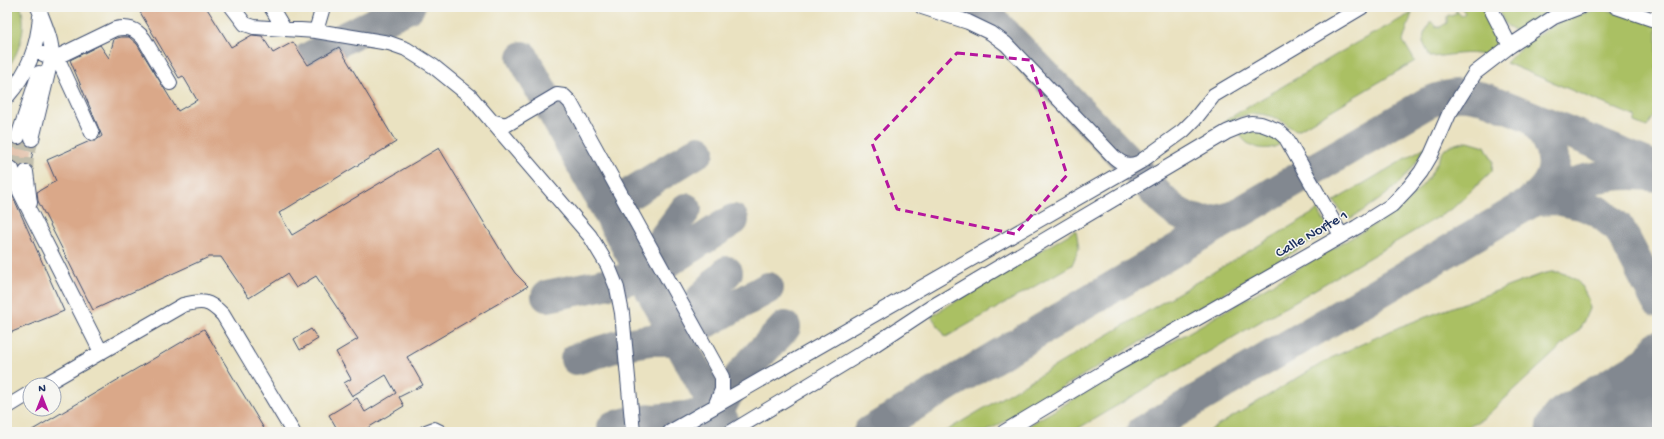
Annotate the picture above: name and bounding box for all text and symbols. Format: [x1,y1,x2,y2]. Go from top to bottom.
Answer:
street label: Calle Norte 1 [1273,207,1351,263]
north arrow [22,377,62,417]
text: N [38,383,46,395]

